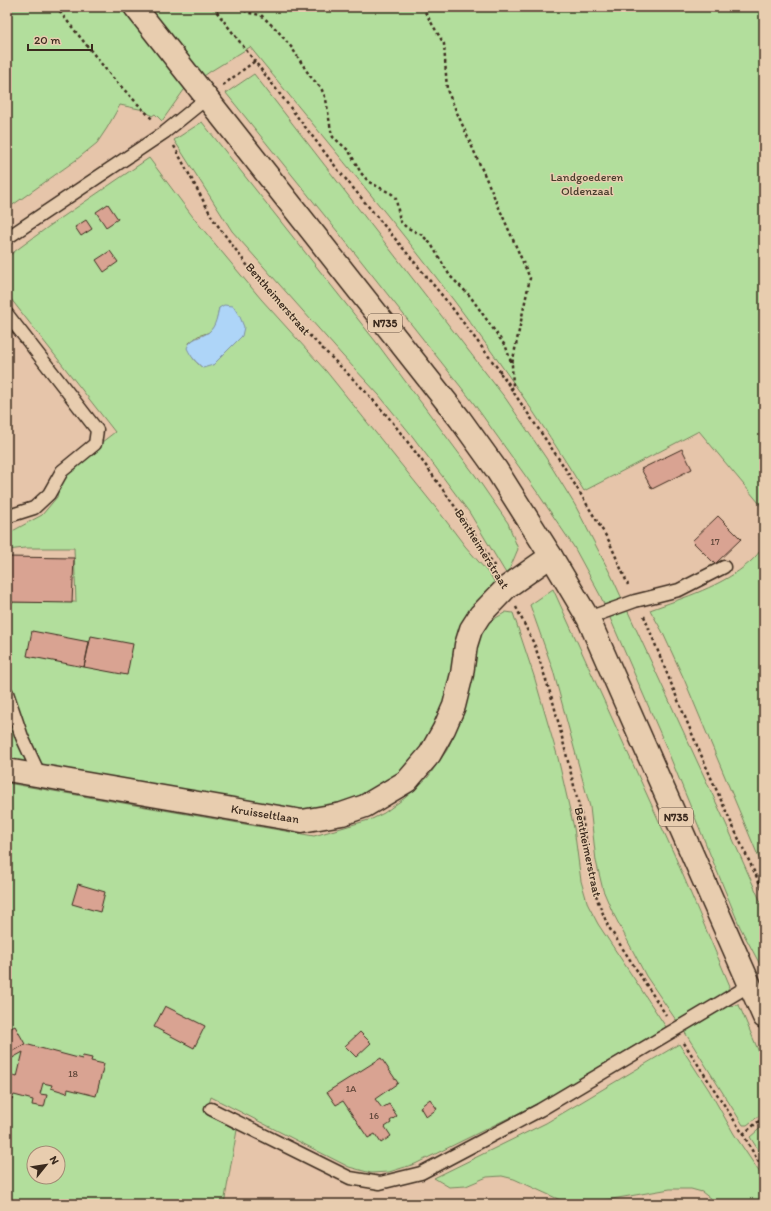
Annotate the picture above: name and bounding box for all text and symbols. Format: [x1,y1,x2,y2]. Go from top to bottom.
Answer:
scale bar [28,26,92,52]
text: 20 m [34,33,61,47]
park label: Landgoederen Oldenzaal [551,170,624,198]
street label: Bentheimerstraat [243,260,314,338]
road number: N735 [368,314,402,332]
street label: Bentheimerstraat [452,507,512,592]
house number: 17 [710,535,720,548]
street label: Kruisseltlaan [230,802,300,826]
street label: Bentheimerstraat [572,806,604,899]
road number: N735 [659,808,693,826]
house number: 18 [68,1067,79,1080]
house number: 1A [345,1082,357,1095]
house number: 16 [369,1109,379,1122]
north arrow [26,1145,66,1185]
text: N [47,1154,62,1167]

